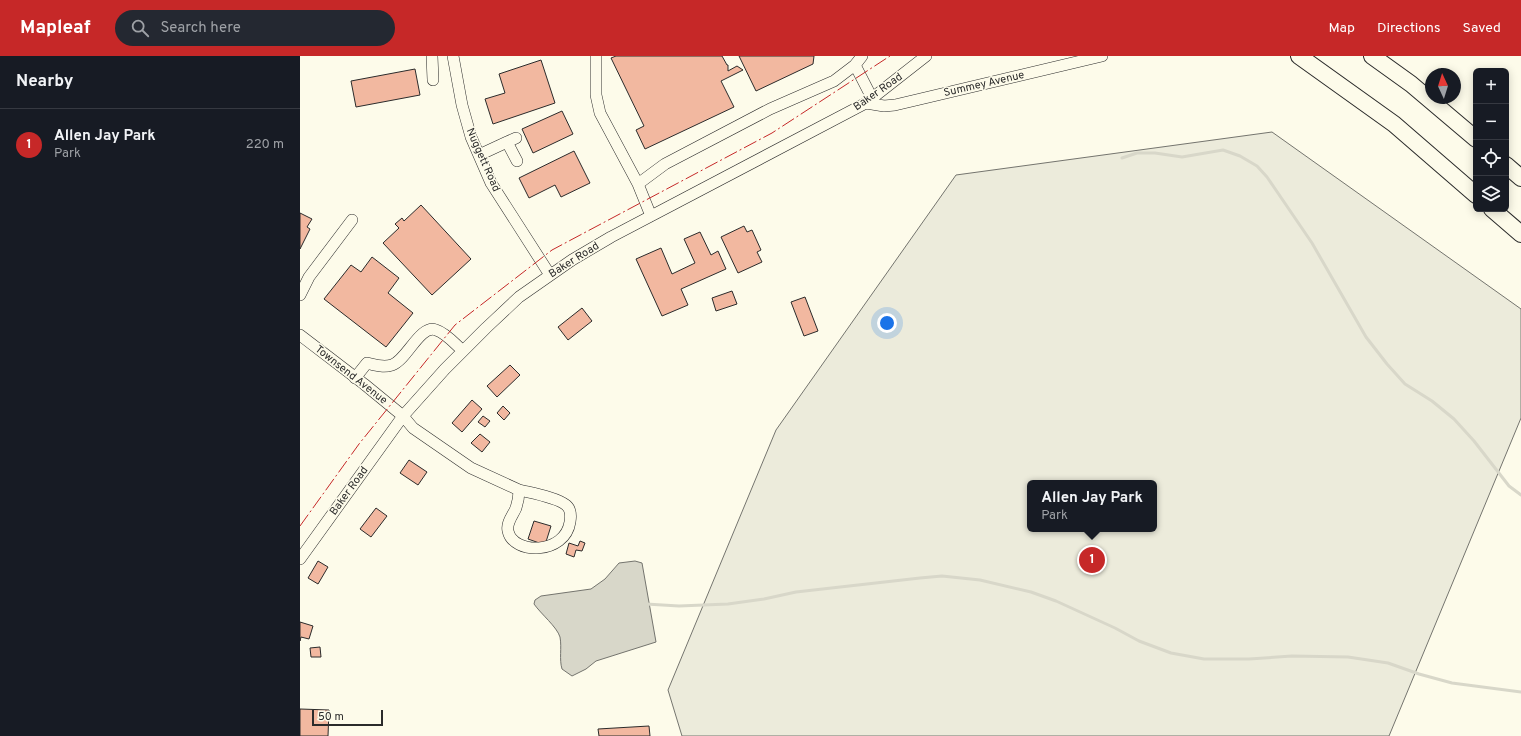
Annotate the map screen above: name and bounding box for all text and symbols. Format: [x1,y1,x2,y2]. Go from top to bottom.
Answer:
search box [115,10,395,46]
text: Mapleaf [20,16,91,40]
icon: search [129,17,151,39]
text: Search here [161,19,241,38]
text: Map [1329,20,1355,37]
text: Directions [1377,20,1441,37]
text: Saved [1463,20,1501,37]
street label: Summey Avenue [942,68,1026,100]
north arrow [1425,68,1461,104]
map controls [1473,68,1509,212]
button: + [1473,68,1509,104]
street label: Baker Road [851,70,905,114]
text: Nearby [16,71,73,93]
button: − [1473,104,1509,140]
street label: Nuggett Road [463,126,503,194]
text: Allen Jay Park [54,127,156,146]
text: 1 [26,137,32,153]
text: 220 m [246,137,284,153]
button: locate [1473,140,1509,176]
text: Park [54,146,81,162]
button: layers [1473,176,1509,212]
street label: Baker Road [546,239,602,281]
your location [877,313,897,333]
street label: Townsend Avenue [312,342,390,408]
street label: Baker Road [327,464,371,518]
popup [1027,480,1157,532]
text: Allen Jay Park [1041,489,1143,508]
text: Park [1041,508,1068,524]
pin: 1 [1079,545,1105,575]
scale bar [312,708,383,727]
text: 50 m [318,710,344,724]

